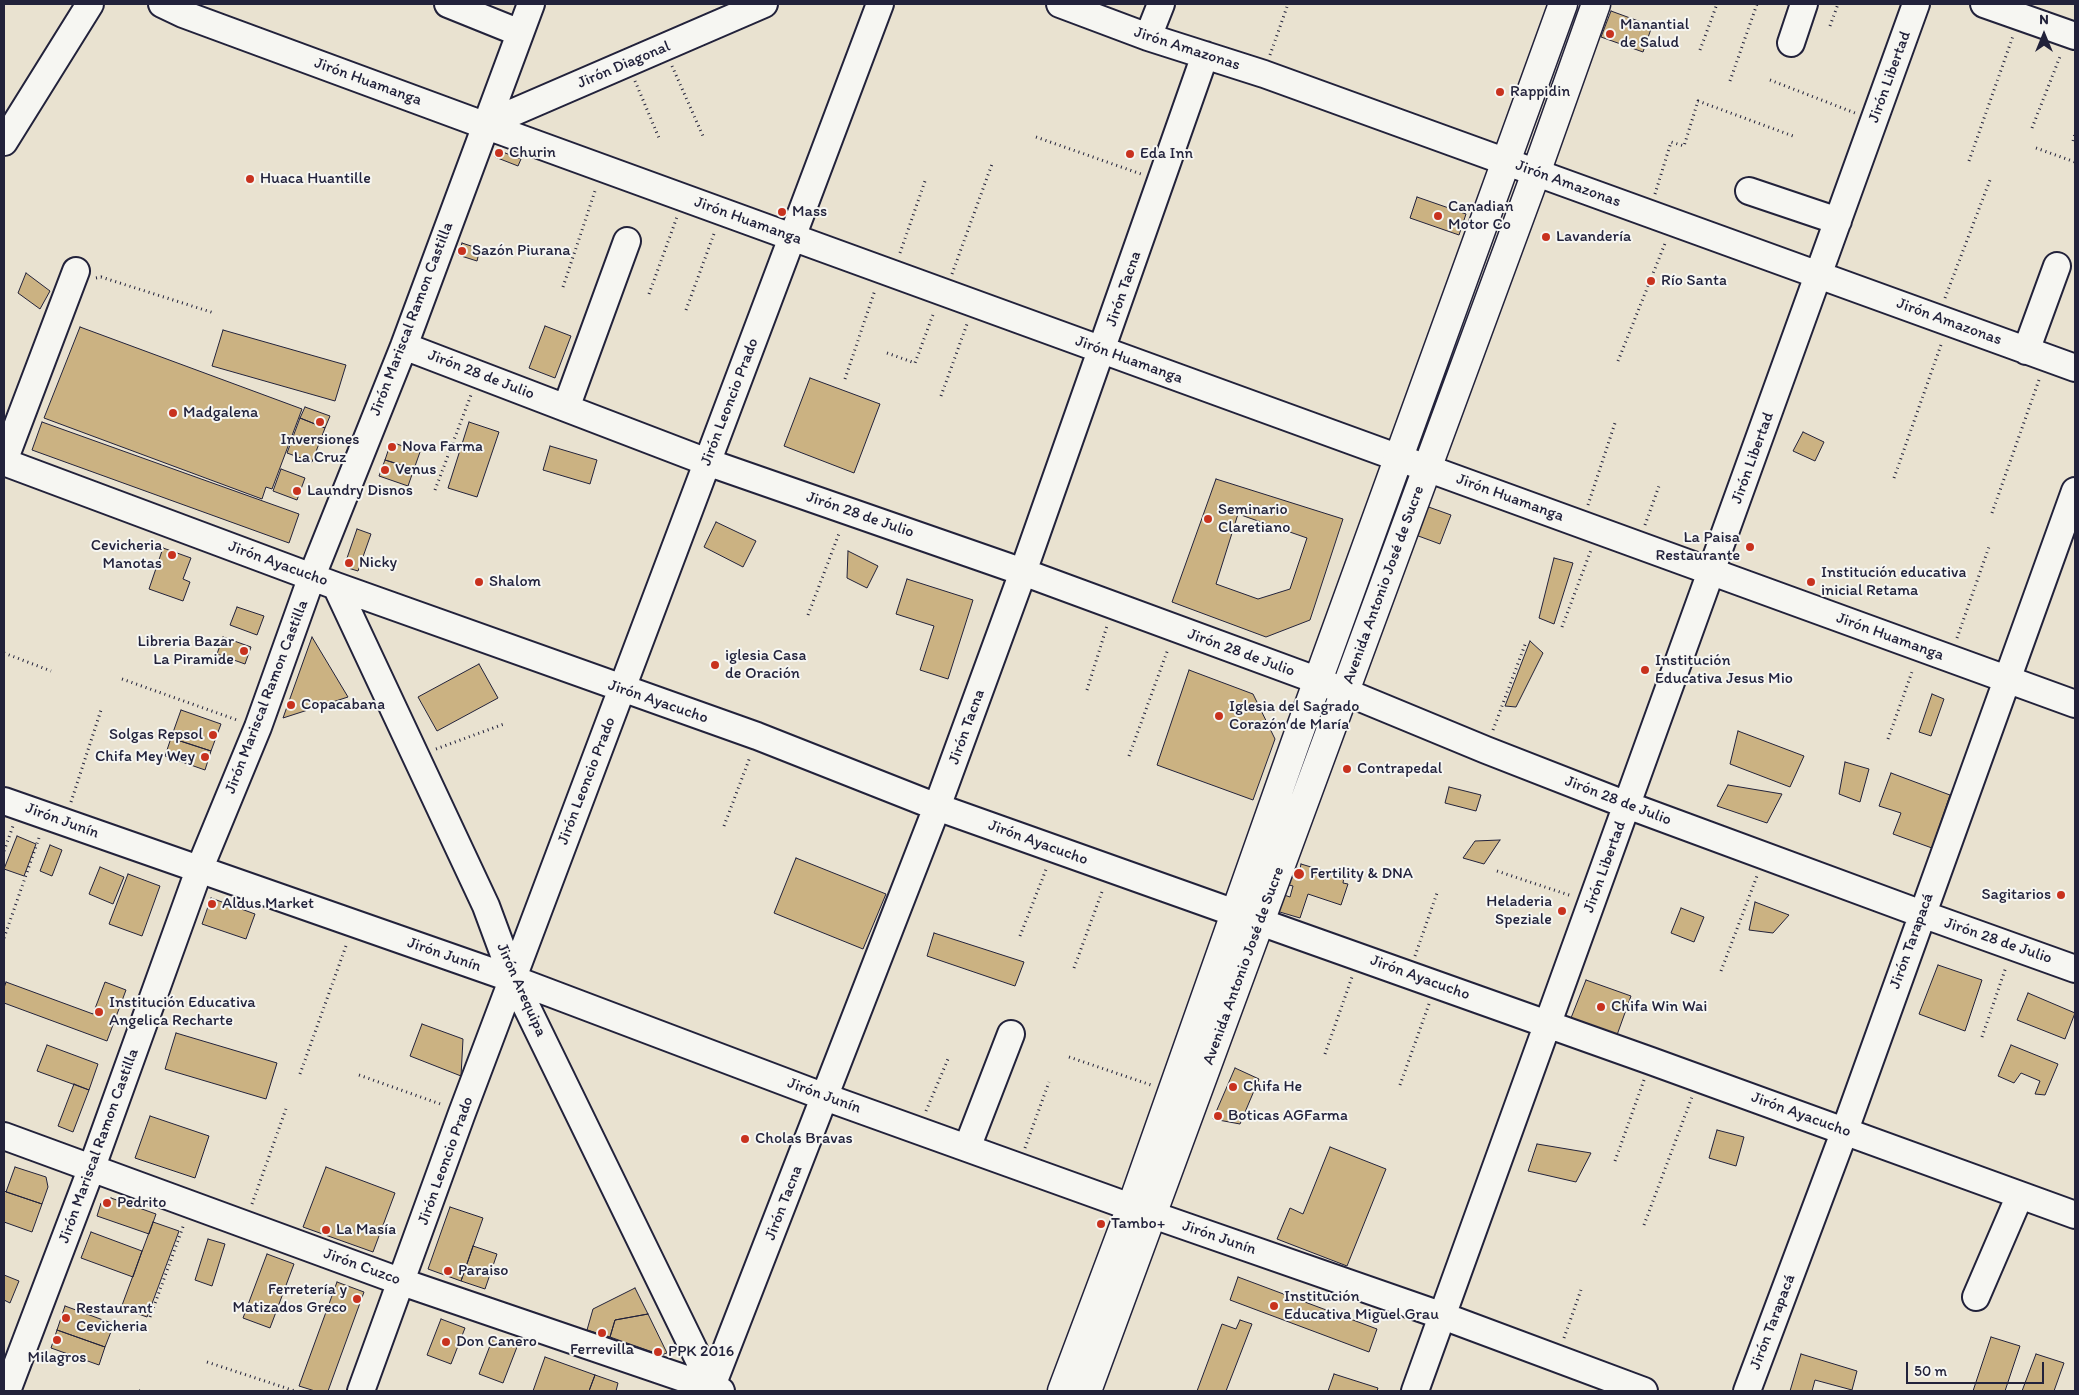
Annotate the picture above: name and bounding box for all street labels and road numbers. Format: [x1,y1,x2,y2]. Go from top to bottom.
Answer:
street label: Jirón Amazonas [1131,23,1243,75]
street label: Jirón Libertad [1865,29,1915,125]
street label: Jirón Diagonal [575,37,673,93]
street label: Jirón Huamanga [312,54,424,110]
street label: Jirón Amazonas [1513,156,1623,212]
street label: Jirón Huamanga [692,193,804,249]
street label: Jirón Mariscal Ramon Castilla [366,219,458,419]
street label: Jirón Tacna [1102,249,1146,329]
street label: Jirón Amazonas [1894,294,2004,350]
street label: Jirón Huamanga [1073,332,1185,388]
street label: Jirón Leoncio Prado [697,335,763,469]
street label: Jirón 28 de Julio [425,346,537,404]
street label: Jirón Libertad [1728,410,1778,506]
street label: Jirón Huamanga [1454,470,1566,526]
street label: Avenida Antonio José de Sucre [1339,483,1429,687]
street label: Jirón 28 de Julio [804,488,916,542]
street label: Jirón Ayacucho [226,537,330,591]
street label: Jirón Mariscal Ramon Castilla [221,597,313,797]
street label: Jirón Huamanga [1834,609,1946,665]
street label: Jirón 28 de Julio [1185,625,1297,681]
street label: Jirón Ayacucho [605,676,711,728]
street label: Jirón Tacna [945,687,989,767]
street label: Jirón Leoncio Prado [554,714,620,848]
street label: Jirón 28 de Julio [1562,772,1674,830]
street label: Jirón Junín [23,799,101,843]
street label: Jirón Ayacucho [986,816,1090,870]
street label: Jirón Libertad [1580,819,1630,915]
street label: Avenida Antonio José de Sucre [1199,864,1289,1068]
street label: Jirón Tarapacá [1886,890,1938,992]
street label: Jirón 28 de Julio [1942,914,2054,968]
street label: Jirón Junín [405,933,483,977]
street label: Jirón Arequipa [492,940,550,1040]
street label: Jirón Ayacucho [1368,951,1472,1005]
street label: Jirón Mariscal Ramon Castilla [55,1046,143,1246]
street label: Jirón Junín [785,1074,863,1118]
street label: Jirón Ayacucho [1749,1088,1853,1142]
street label: Jirón Leoncio Prado [414,1094,478,1228]
street label: Jirón Tacna [761,1163,807,1243]
street label: Jirón Junín [1180,1216,1258,1260]
street label: Jirón Cuzco [321,1244,403,1290]
street label: Jirón Tarapacá [1746,1272,1800,1372]

